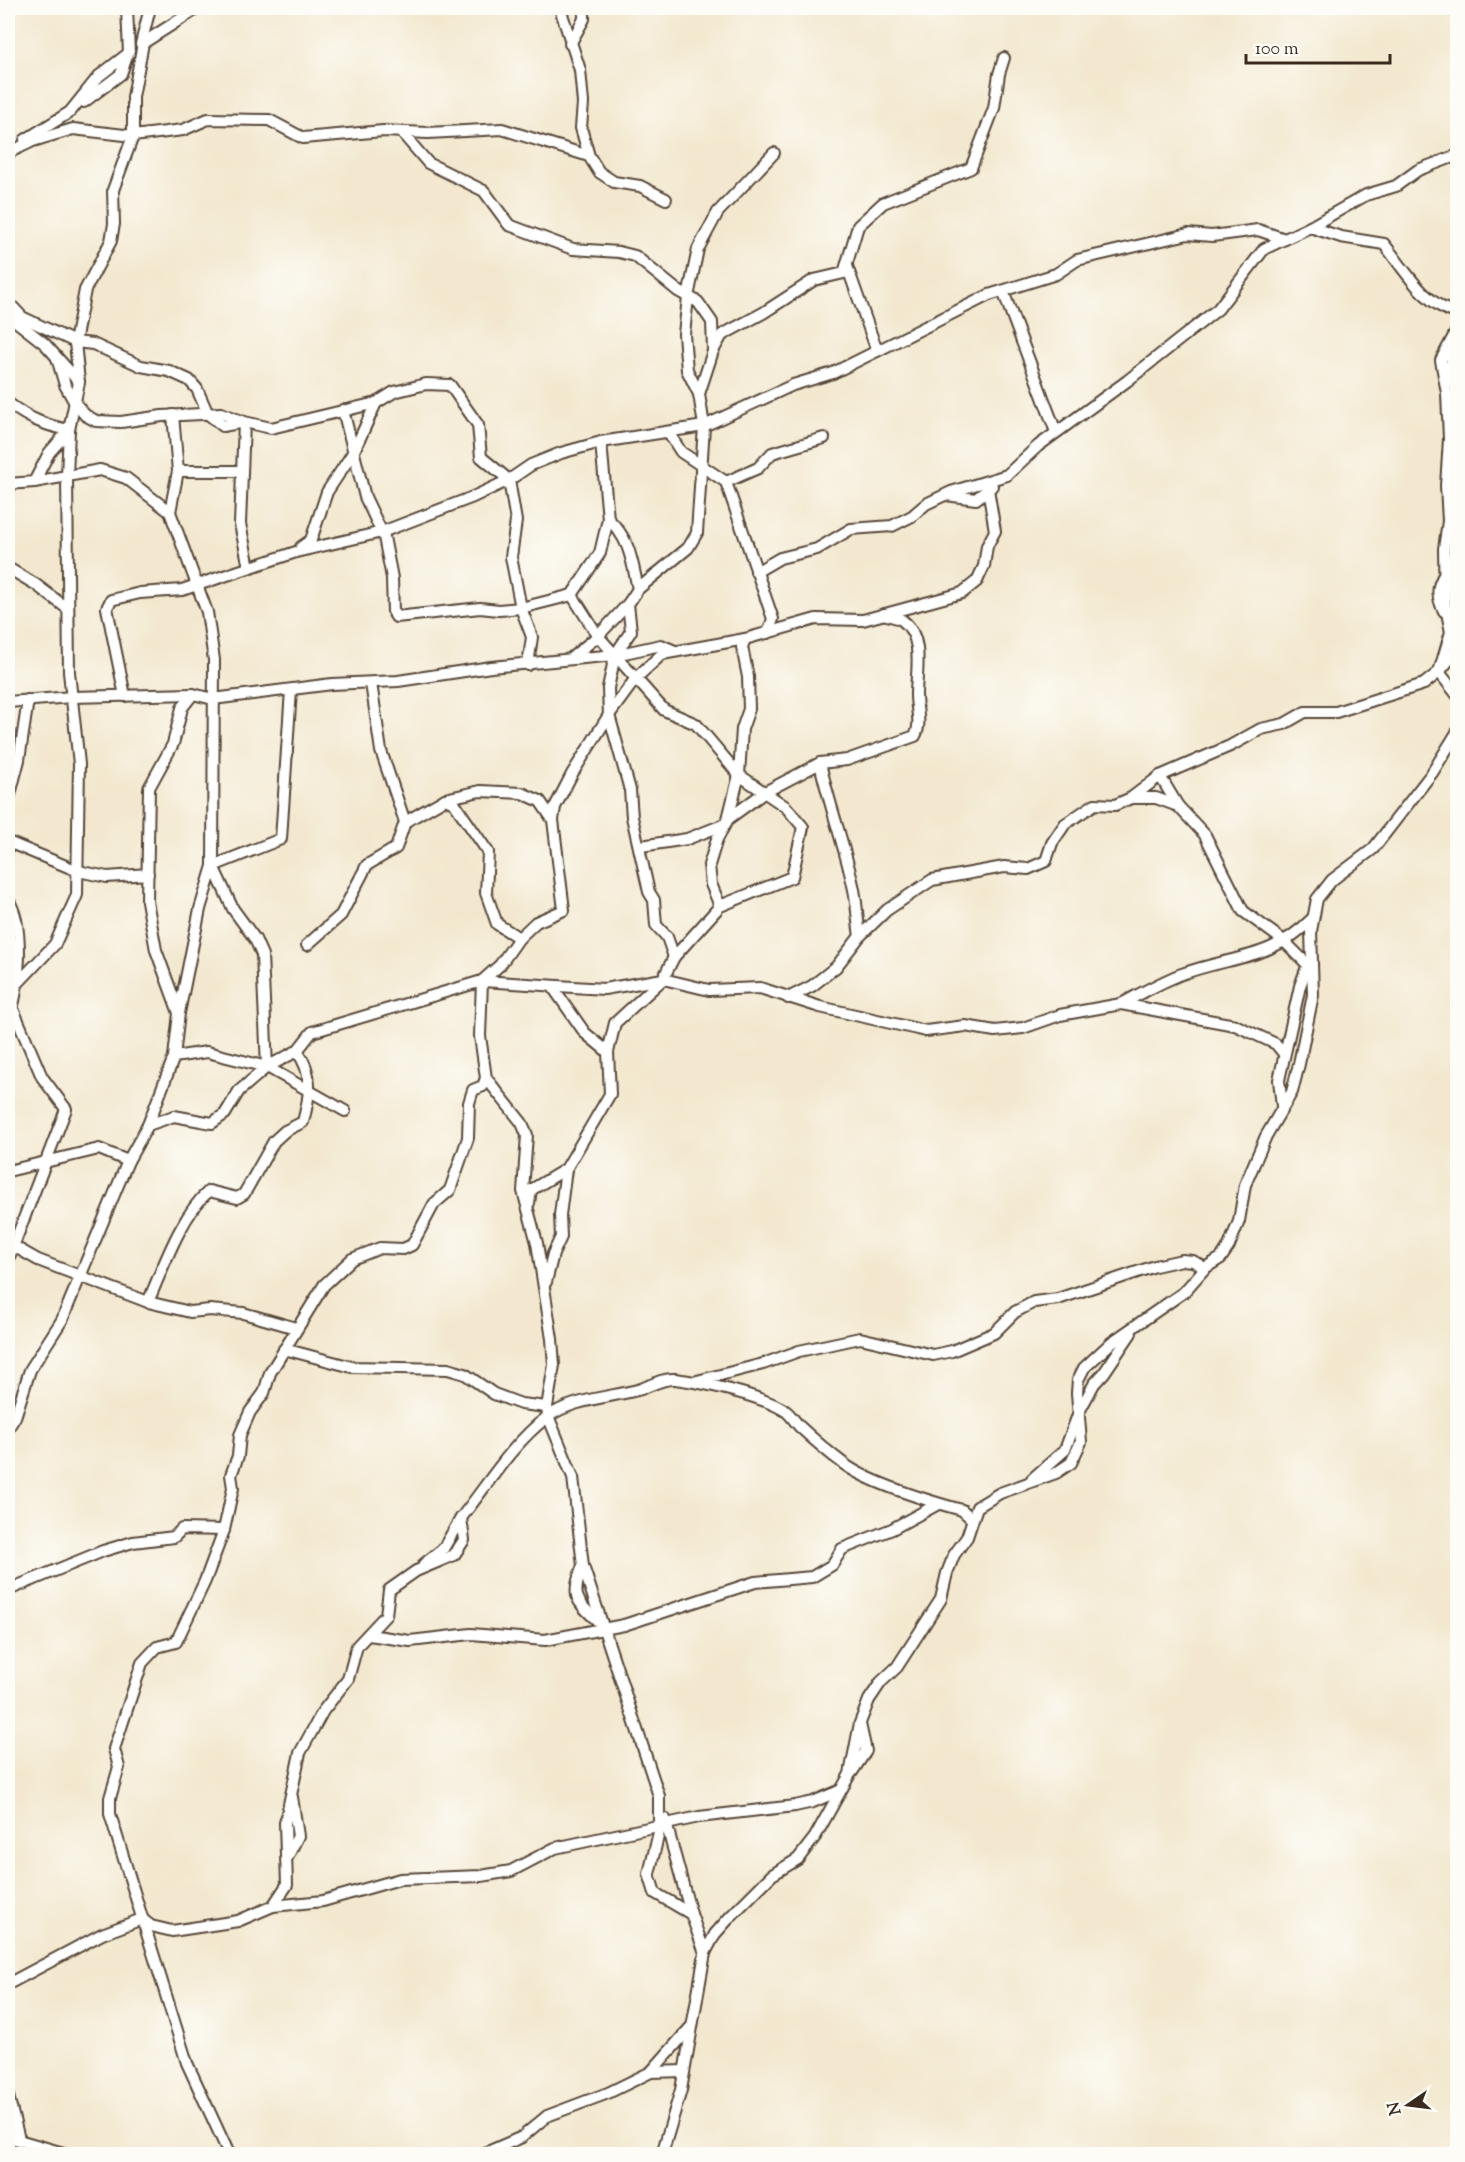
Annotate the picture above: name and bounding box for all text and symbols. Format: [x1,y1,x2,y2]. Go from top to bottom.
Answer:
scale bar [1246,27,1390,65]
text: 100 m [1255,37,1299,63]
north arrow [1378,2075,1438,2135]
text: N [1383,2099,1409,2117]

